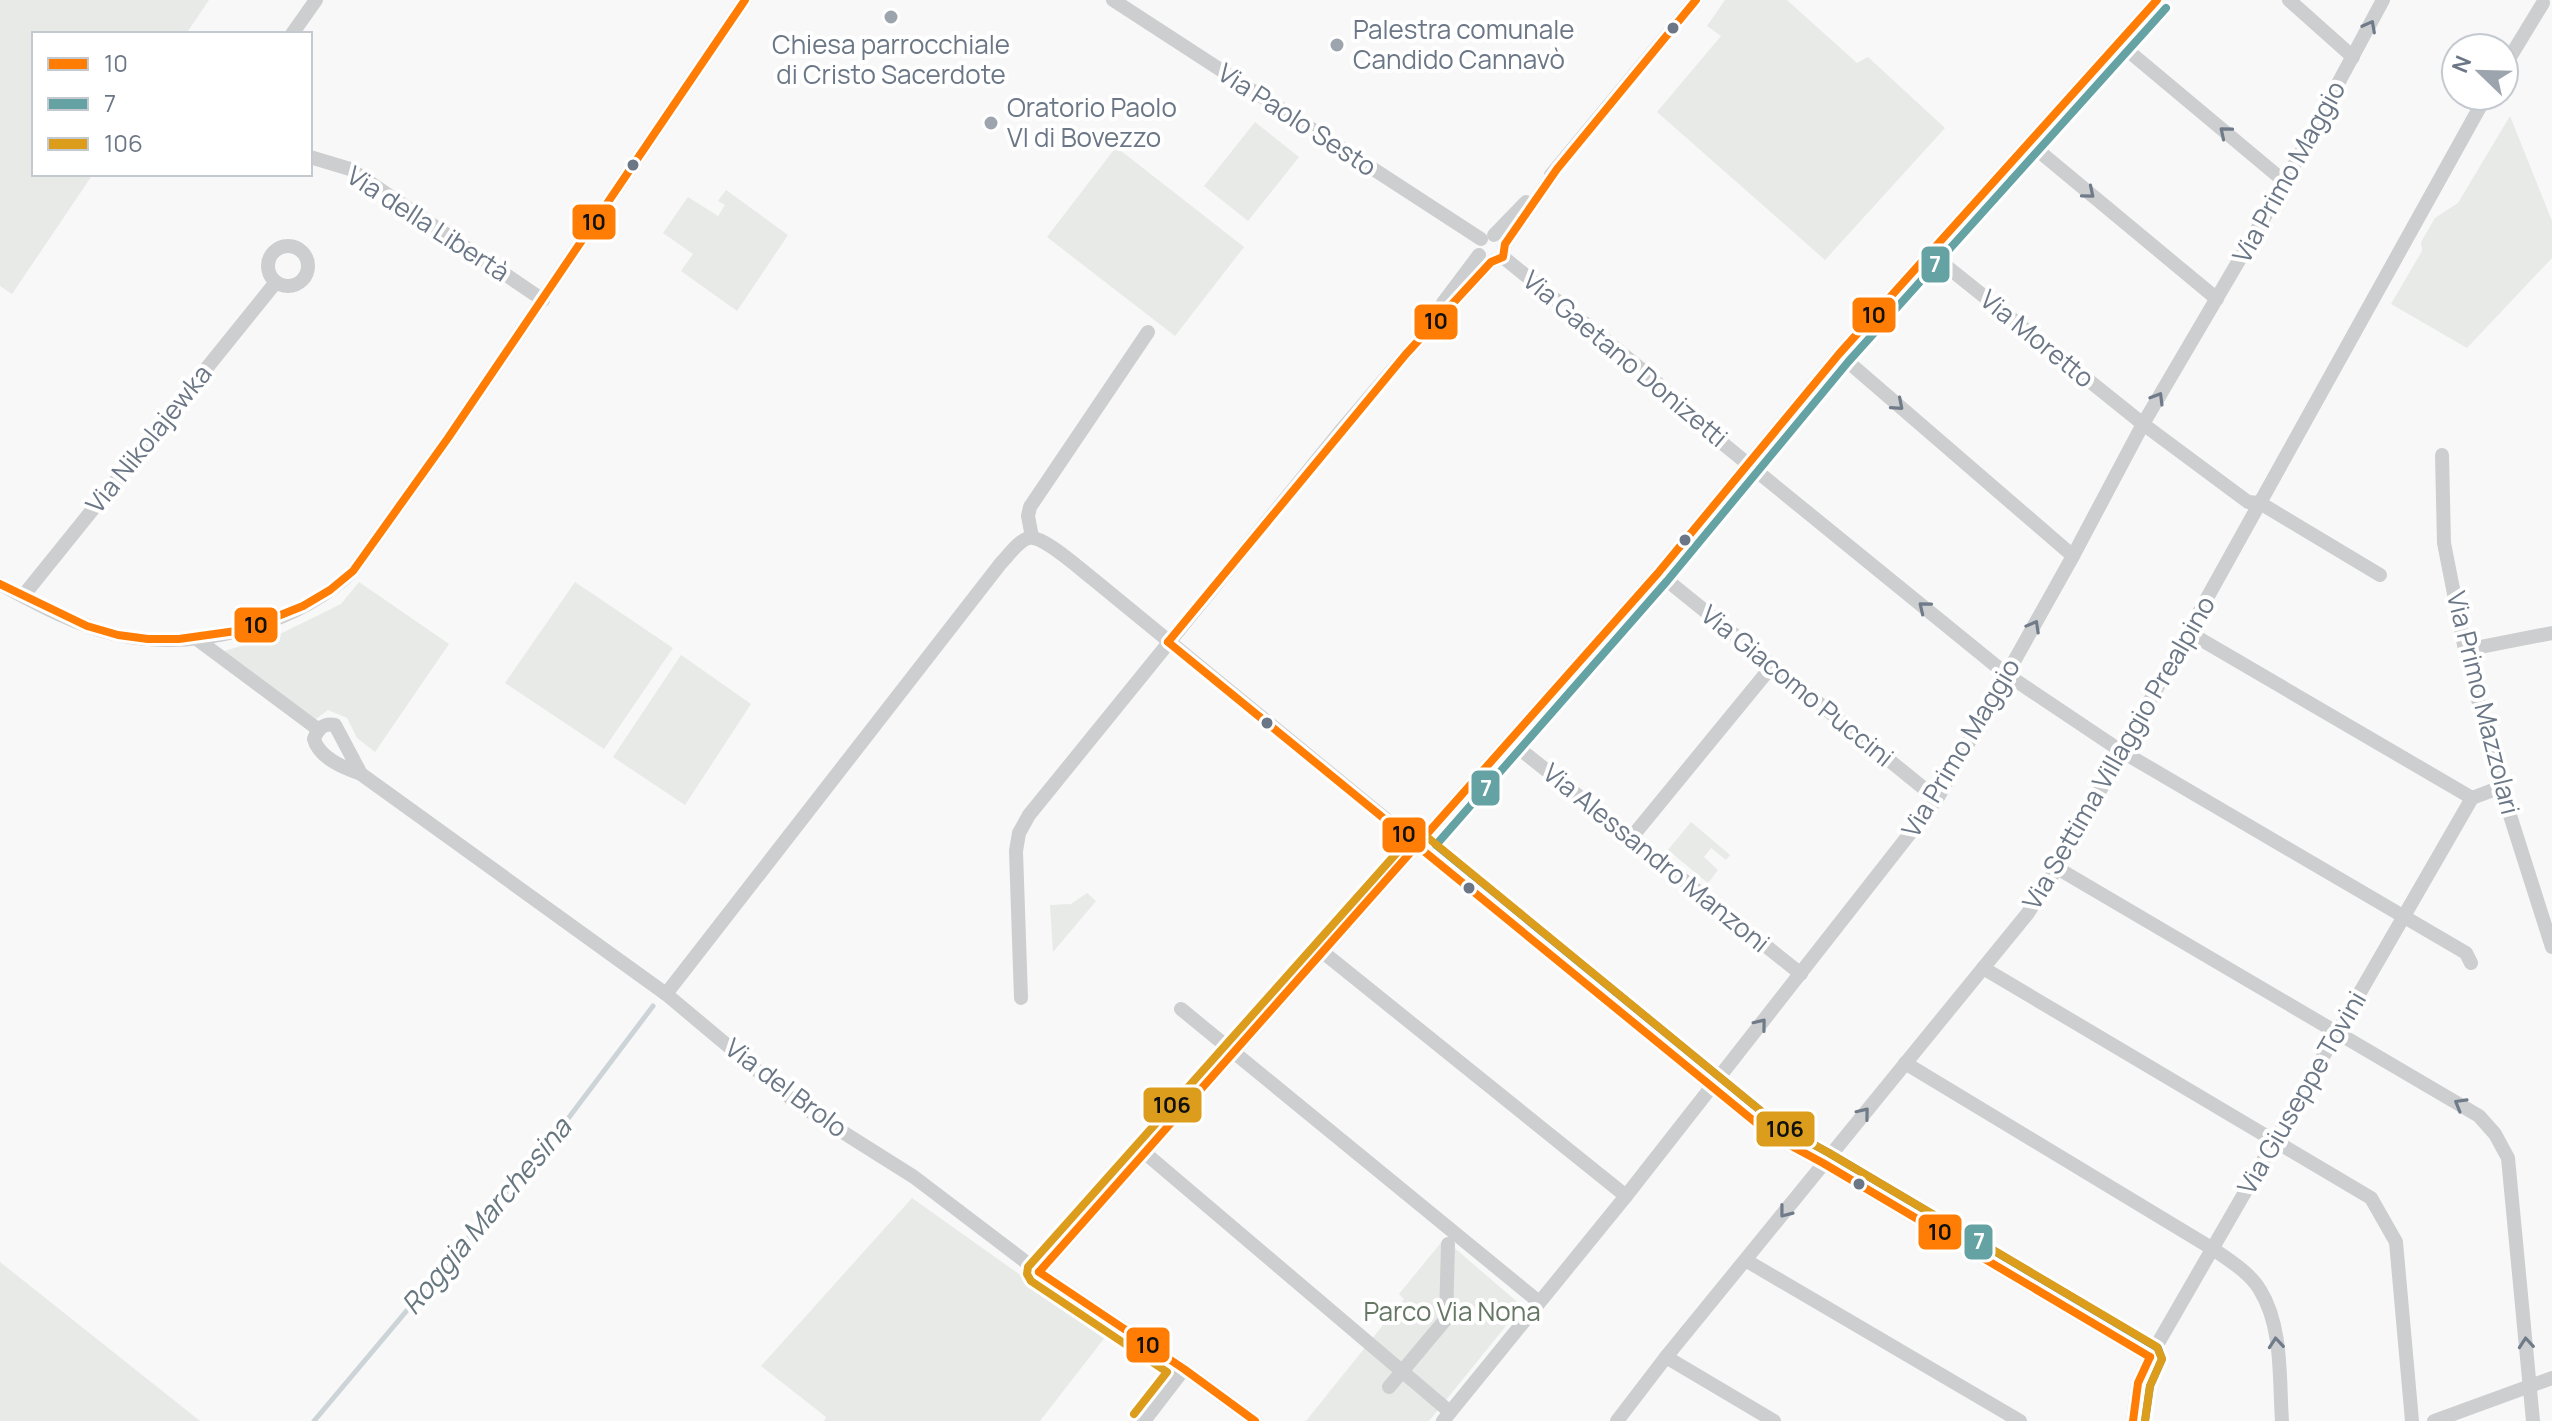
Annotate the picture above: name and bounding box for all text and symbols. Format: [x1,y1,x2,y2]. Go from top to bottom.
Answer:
marker: Chiesa parrocchiale di Cristo Sacerdote [882,8,900,26]
place label: Palestra comunale Candido Cannavò [1353,11,1574,77]
one-way arrow [2360,19,2375,34]
unlabelled marker [1665,20,1681,36]
place label: Chiesa parrocchiale di Cristo Sacerdote [772,26,1010,92]
legend [32,32,312,176]
north arrow [2440,32,2520,112]
marker: Palestra comunale Candido Cannavò [1328,36,1346,54]
text: 10 [104,46,128,79]
text: N [2445,51,2478,77]
street label: Via Paolo Sesto [1211,54,1384,184]
street label: Via Primo Maggio [2223,74,2353,269]
text: 7 [104,86,116,119]
place label: Oratorio Paolo VI di Bovezzo [1007,89,1177,155]
marker: Oratorio Paolo VI di Bovezzo [982,114,1000,132]
text: 106 [104,126,143,159]
one-way arrow [2220,127,2234,142]
street label: Via della Libertà [340,157,517,289]
unlabelled marker [625,157,641,173]
one-way arrow [2080,183,2094,198]
line badge: 10 [571,203,617,241]
text: 10 [582,207,606,237]
line badge: 7 [1920,245,1951,284]
text: 7 [1929,249,1941,279]
street label: Via Gaetano Donizetti [1516,262,1736,455]
street label: Via Moretto [1973,281,2102,395]
line badge: 10 [1851,296,1897,334]
text: 10 [1862,300,1886,330]
line badge: 10 [1413,303,1459,341]
text: 10 [1424,306,1448,336]
street label: Via Nikolajewka [77,356,219,520]
one-way arrow [2149,392,2164,407]
one-way arrow [1889,395,1904,410]
unlabelled marker [1677,532,1693,548]
street label: Via Primo Mazzolari [2439,587,2529,818]
street label: Via Settima Villaggio Prealpino [2013,589,2223,916]
street label: Via Giacomo Puccini [1694,596,1902,774]
one-way arrow [1919,602,1933,617]
line badge: 10 [233,606,279,644]
text: 10 [244,610,268,640]
one-way arrow [2024,620,2040,635]
street label: Via Primo Maggio [1892,651,2028,844]
unlabelled marker [1259,715,1275,731]
street label: Via Alessandro Manzoni [1536,754,1778,960]
line badge: 7 [1470,769,1501,807]
text: 7 [1480,773,1492,803]
line badge: 10 [1381,816,1427,854]
text: 10 [1392,819,1416,849]
unlabelled marker [1461,880,1477,896]
street label: Via Giuseppe Tovini [2228,984,2374,1201]
one-way arrow [1751,1019,1766,1033]
street label: Via del Brolo [718,1029,855,1145]
line badge: 106 [1142,1086,1203,1124]
text: 106 [1153,1090,1191,1120]
one-way arrow [2454,1098,2469,1114]
one-way arrow [1855,1107,1869,1122]
water label: Roggia Marchesina [392,1108,580,1322]
line badge: 106 [1755,1110,1816,1148]
text: 106 [1766,1114,1804,1144]
unlabelled marker [1851,1176,1867,1192]
one-way arrow [1780,1203,1795,1217]
line badge: 10 [1917,1213,1963,1251]
text: 10 [1928,1217,1952,1247]
line badge: 7 [1963,1223,1994,1261]
text: 7 [1973,1226,1985,1256]
park label: Parco Via Nona [1363,1293,1541,1329]
line badge: 10 [1125,1326,1171,1364]
text: 10 [1136,1330,1160,1360]
one-way arrow [2268,1336,2285,1349]
one-way arrow [2517,1336,2534,1349]

